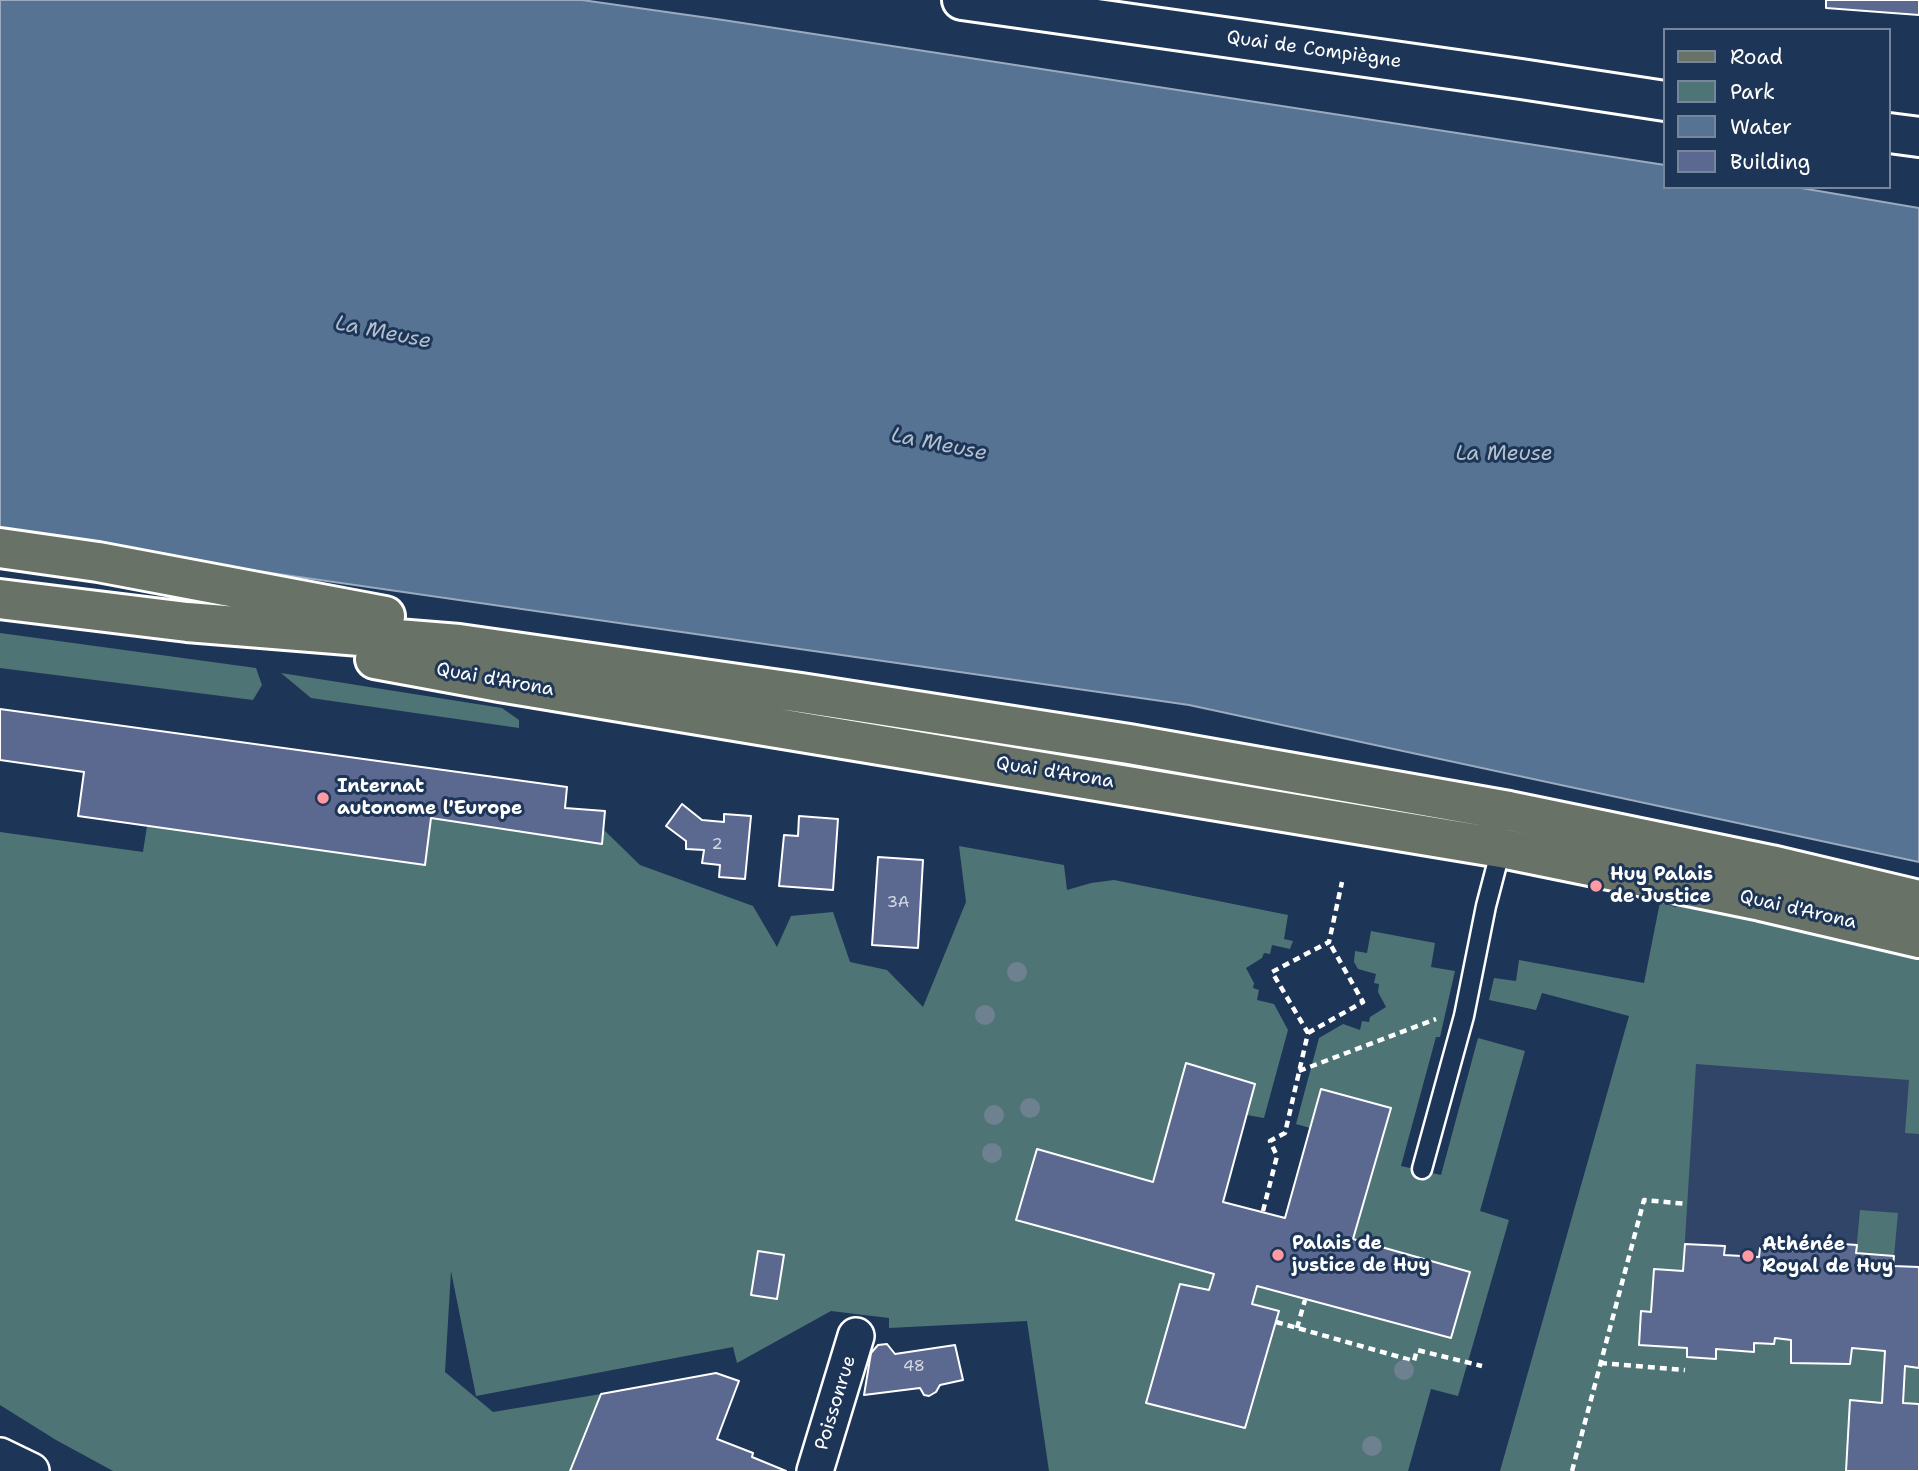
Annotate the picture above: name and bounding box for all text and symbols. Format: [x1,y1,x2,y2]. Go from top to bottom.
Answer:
street label: Quai de Compiègne [1225,26,1403,74]
legend [1664,28,1891,189]
text: Road [1730,43,1783,71]
text: Park [1730,78,1775,106]
text: Water [1730,113,1792,141]
text: Building [1730,148,1810,176]
water label: La Meuse [333,311,433,355]
water label: La Meuse [889,423,989,467]
water label: La Meuse [1455,442,1553,468]
street label: Quai d'Arona [434,658,556,702]
street label: Quai d'Arona [994,752,1116,794]
place label: Internat autonome l'Europe [337,776,522,820]
marker: Internat autonome l'Europe [315,790,331,806]
house number: 2 [711,835,723,855]
place label: Huy Palais de Justice [1610,864,1713,908]
marker: Huy Palais de Justice [1588,878,1604,894]
street label: Quai d'Arona [1737,885,1859,935]
house number: 3A [887,893,909,913]
place label: Palais de justice de Huy [1292,1233,1430,1277]
place label: Athénée Royal de Huy [1762,1234,1893,1278]
marker: Palais de justice de Huy [1270,1247,1286,1263]
marker: Athénée Royal de Huy [1740,1248,1756,1264]
street label: Poissonrue [811,1353,861,1453]
house number: 48 [903,1357,925,1377]

